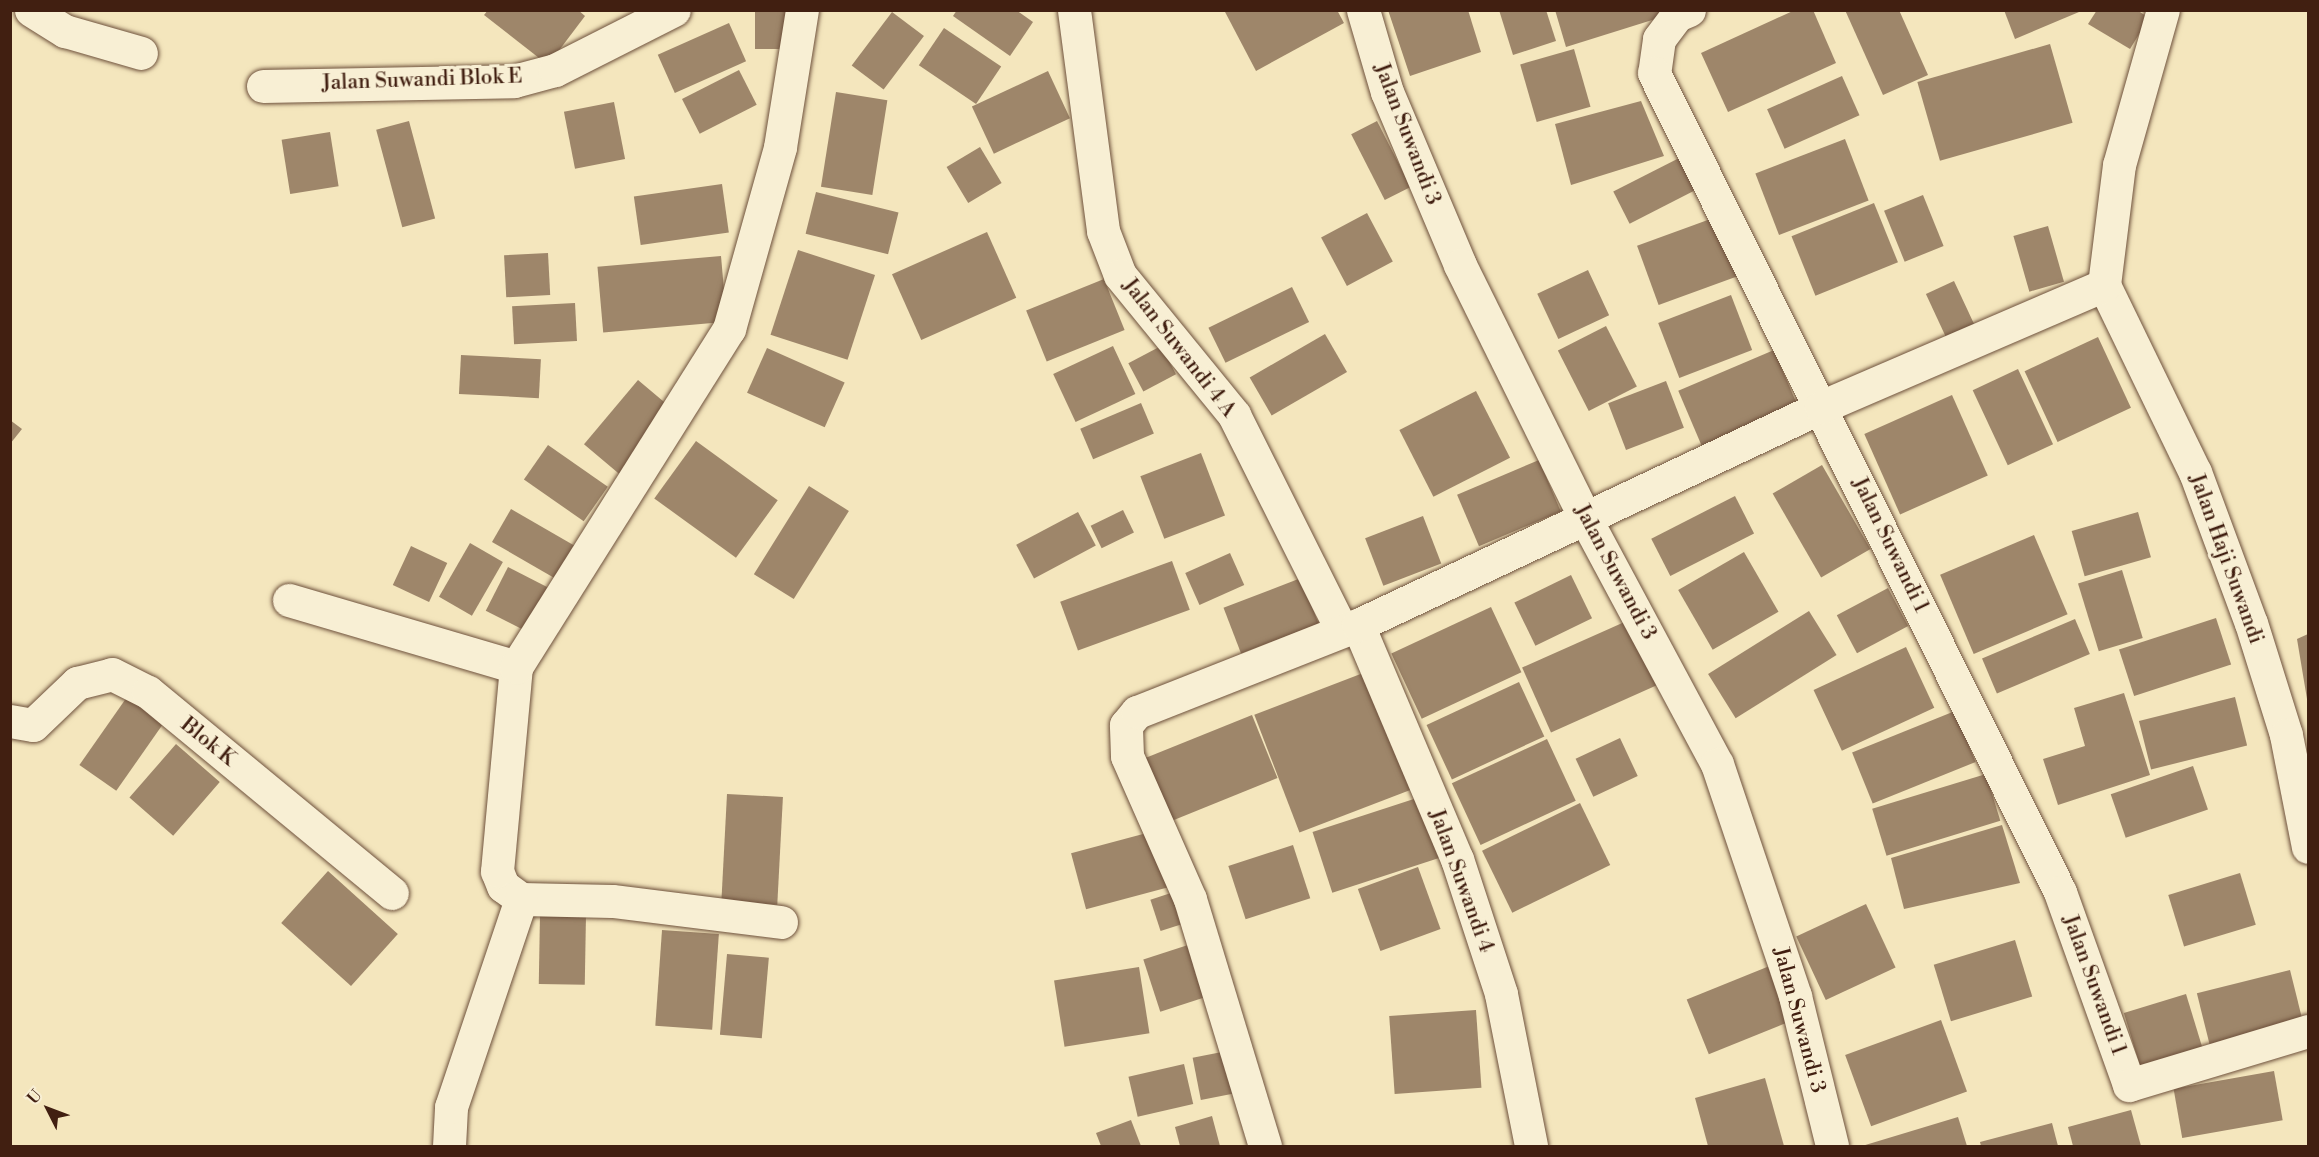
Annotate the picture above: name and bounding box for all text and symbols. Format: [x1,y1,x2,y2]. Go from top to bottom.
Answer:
street label: Jalan Suwandi 3 [1368,60,1446,208]
street label: Jalan Suwandi Blok E [321,64,523,96]
street label: Jalan Suwandi 4 A [1117,274,1241,422]
street label: Jalan Haji Suwandi [2184,470,2268,648]
street label: Jalan Suwandi 1 [1846,473,1934,617]
street label: Jalan Suwandi 3 [1569,500,1661,644]
street label: Blok K [175,712,241,772]
street label: Jalan Suwandi 4 [1423,806,1499,956]
street label: Jalan Suwandi 1 [2057,912,2131,1058]
street label: Jalan Suwandi 3 [1767,944,1831,1096]
north arrow [18,1079,78,1139]
text: U [23,1086,46,1108]

